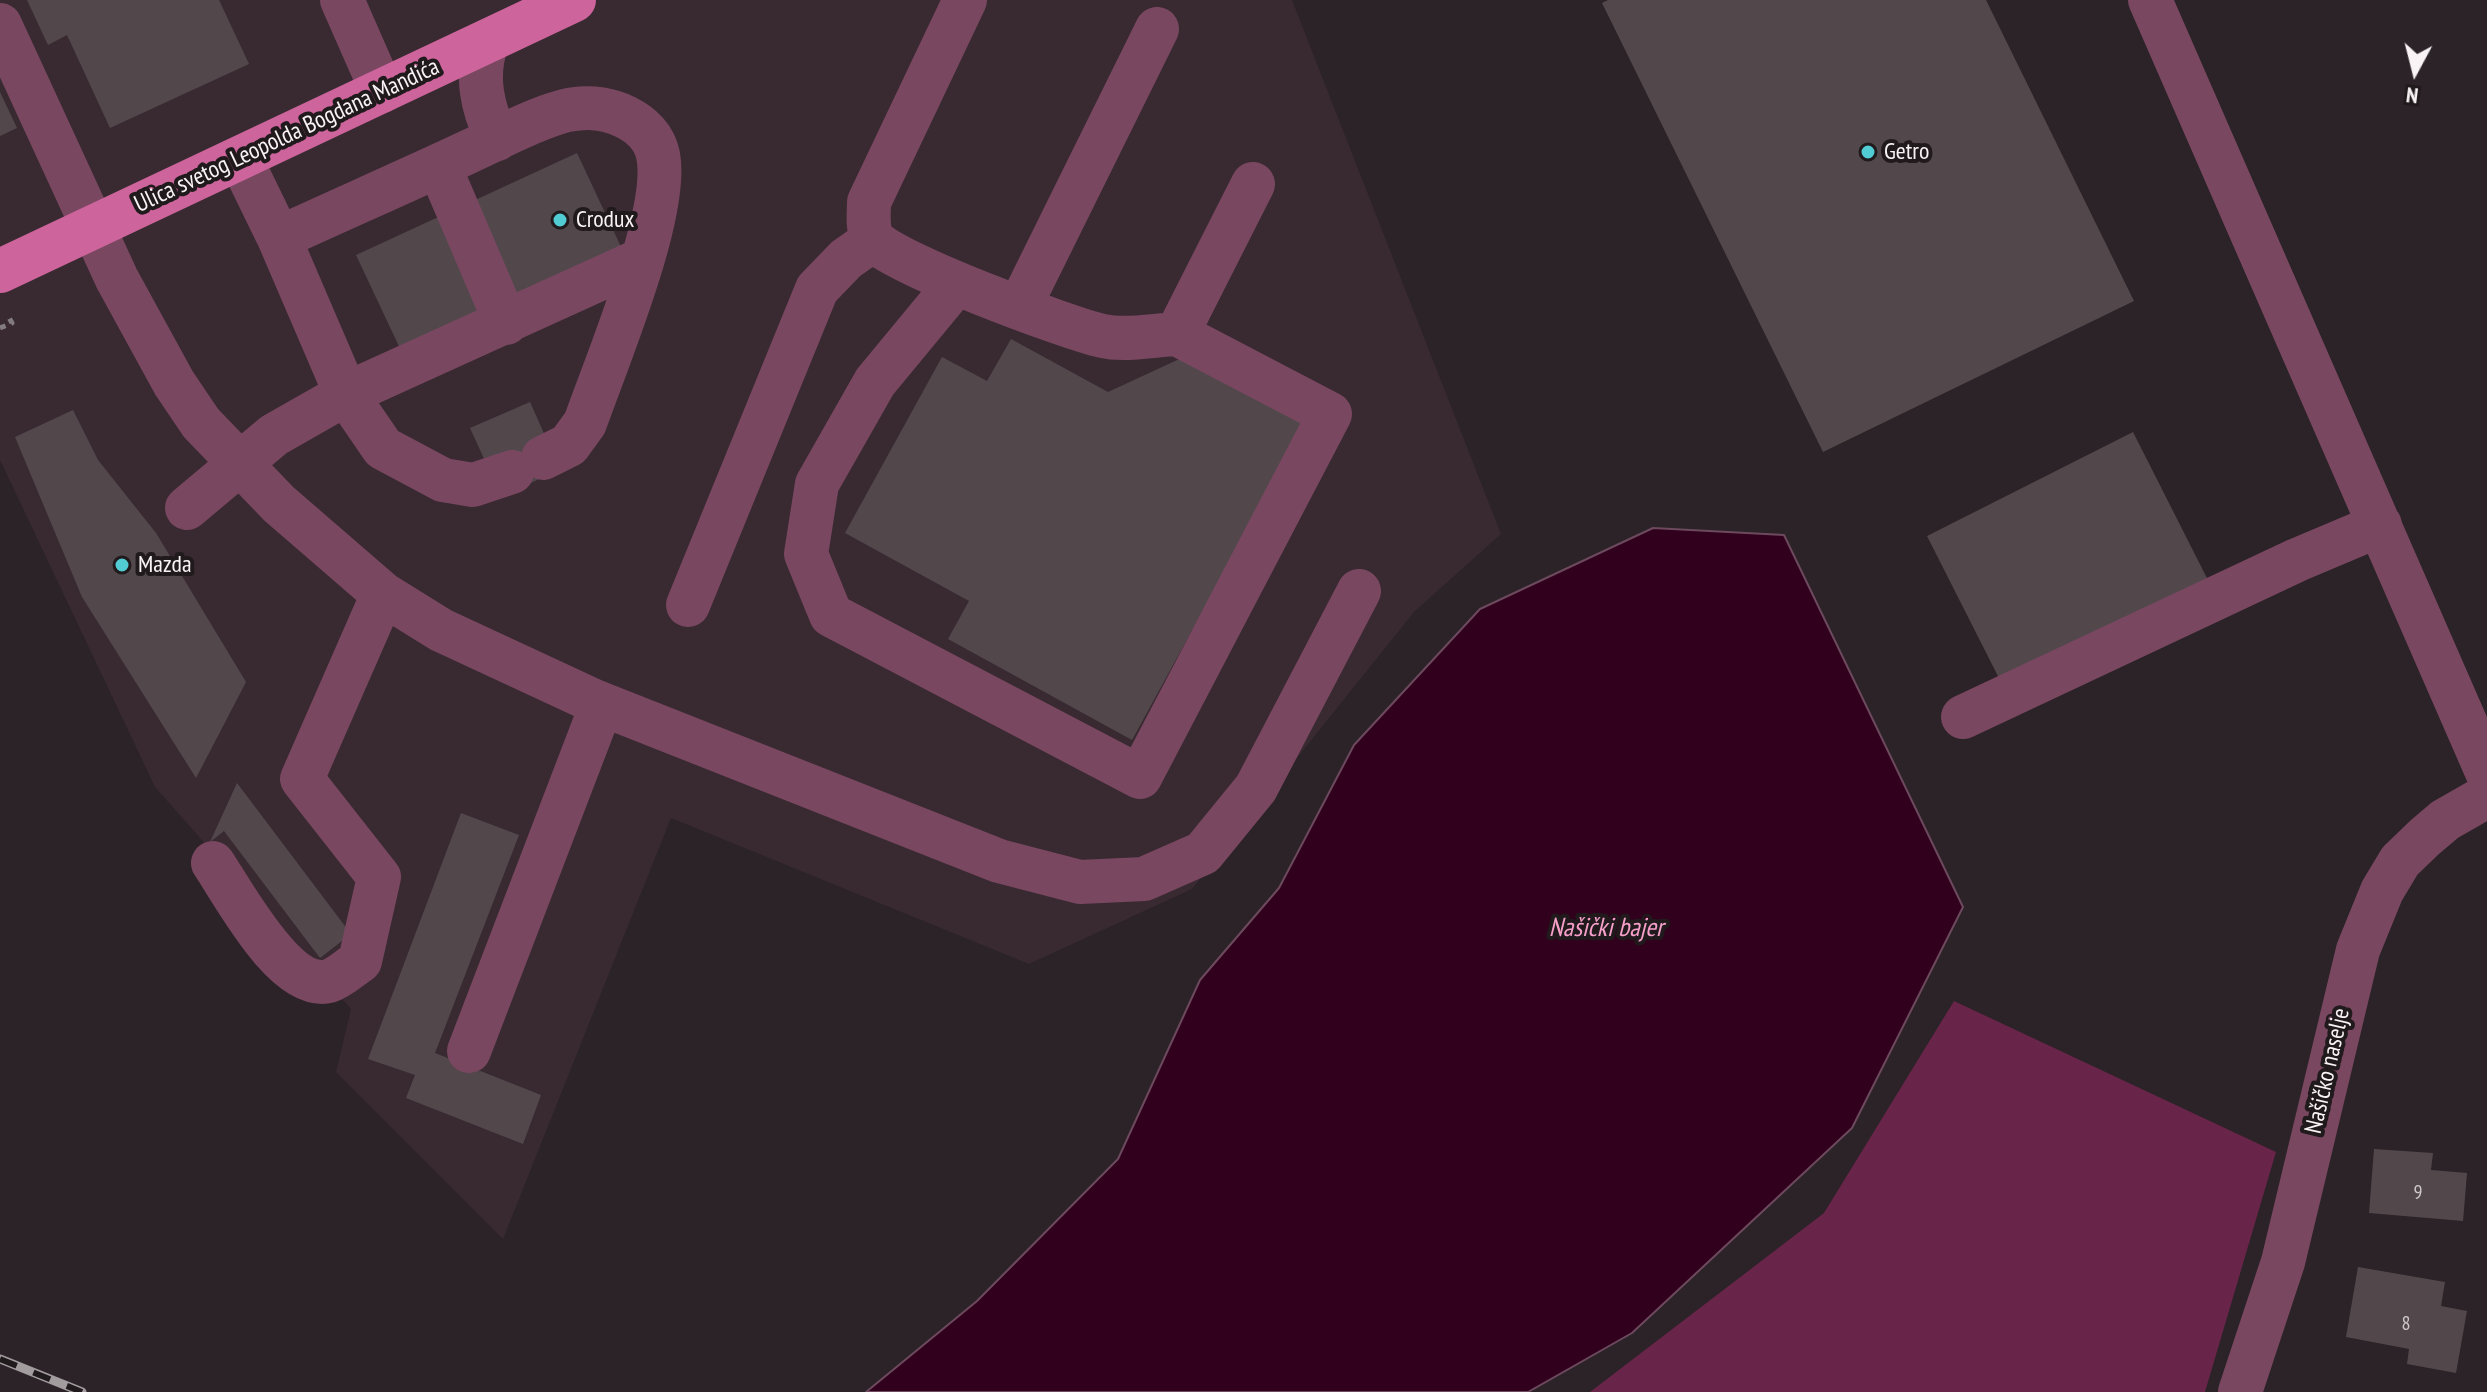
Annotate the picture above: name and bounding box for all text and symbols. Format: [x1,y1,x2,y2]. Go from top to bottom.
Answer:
north arrow [2375,32,2455,112]
street label: Ulica svetog Leopolda Bogdana Mandića [130,53,444,219]
text: N [2404,81,2420,110]
place label: Getro [1884,138,1929,166]
marker: Getro [1859,143,1877,161]
place label: Crodux [576,206,634,234]
marker: Crodux [551,211,569,229]
place label: Mazda [138,551,192,579]
marker: Mazda [113,556,131,574]
water label: Našički bajer [1549,913,1663,945]
street label: Našičko naselje [2300,1006,2356,1136]
house number: 9 [2414,1181,2422,1205]
house number: 8 [2402,1312,2410,1336]

